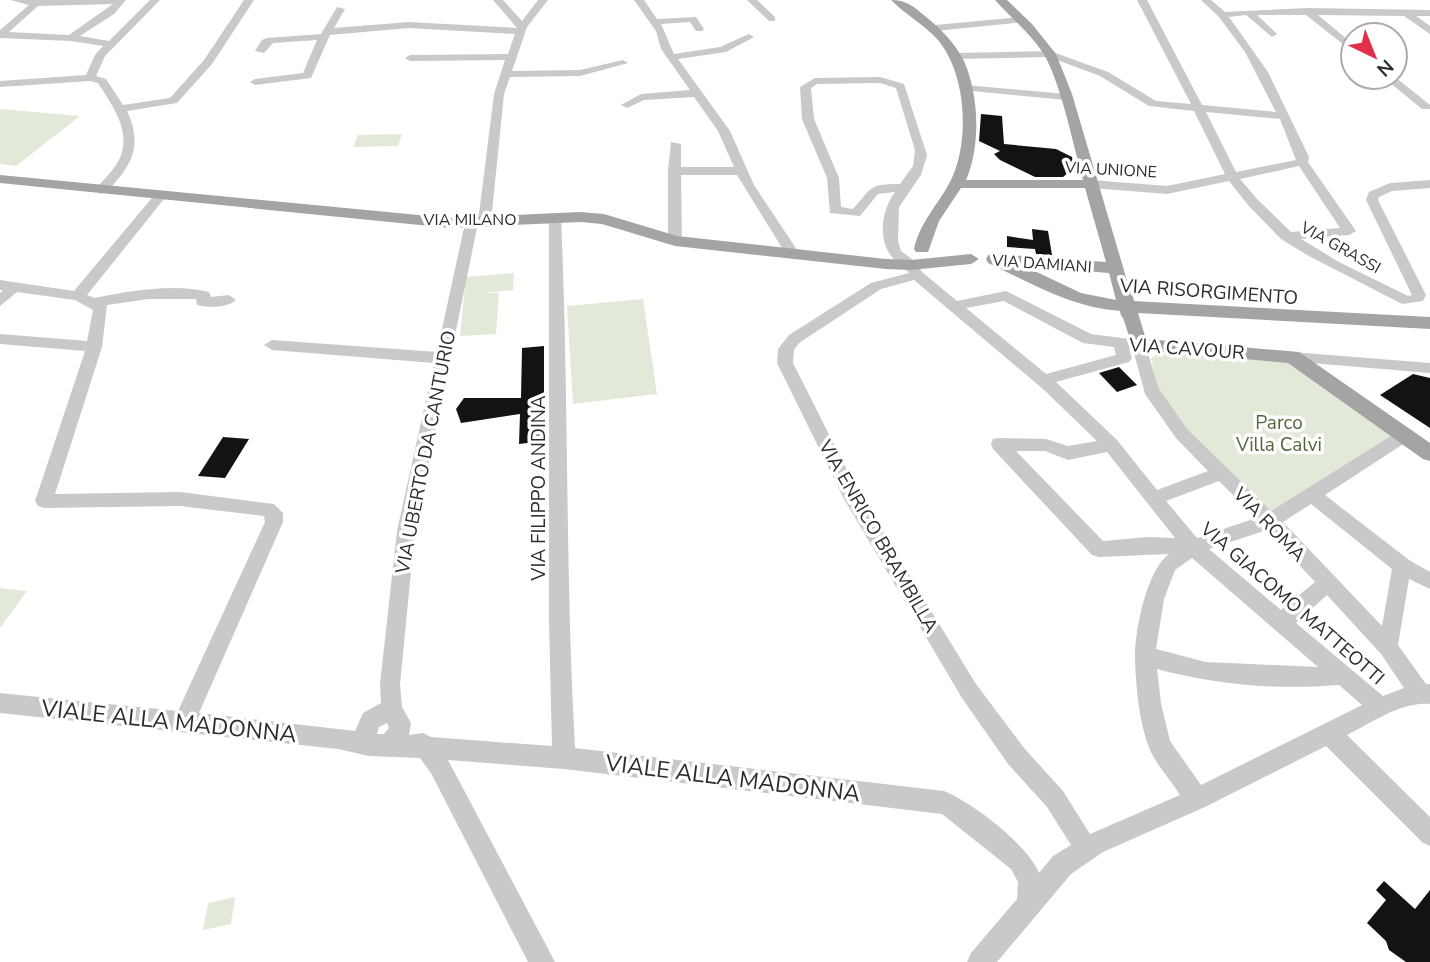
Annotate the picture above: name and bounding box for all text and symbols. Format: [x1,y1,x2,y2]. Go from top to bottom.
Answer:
north arrow [1339,21,1409,91]
text: N [1371,53,1399,82]
street label: VIA UNIONE [1063,157,1157,183]
street label: VIA MILANO [423,209,516,231]
street label: VIA GRASSI [1296,216,1384,279]
street label: VIA DAMIANI [990,249,1092,278]
street label: VIA RISORGIMENTO [1118,273,1299,311]
street label: VIA UBERTO DA CANTURIO [389,328,462,577]
street label: VIA CAVOUR [1127,332,1246,366]
street label: VIA FILIPPO ANDINA [526,395,552,582]
park label: Parco Villa Calvi [1235,410,1322,458]
street label: VIA ENRICO BRAMBILLA [812,435,944,638]
street label: VIA ROMA [1227,481,1311,568]
street label: VIA GIACOMO MATTEOTTI [1194,516,1390,691]
street label: VIALE ALLA MADONNA [39,693,298,750]
street label: VIALE ALLA MADONNA [603,747,862,810]

